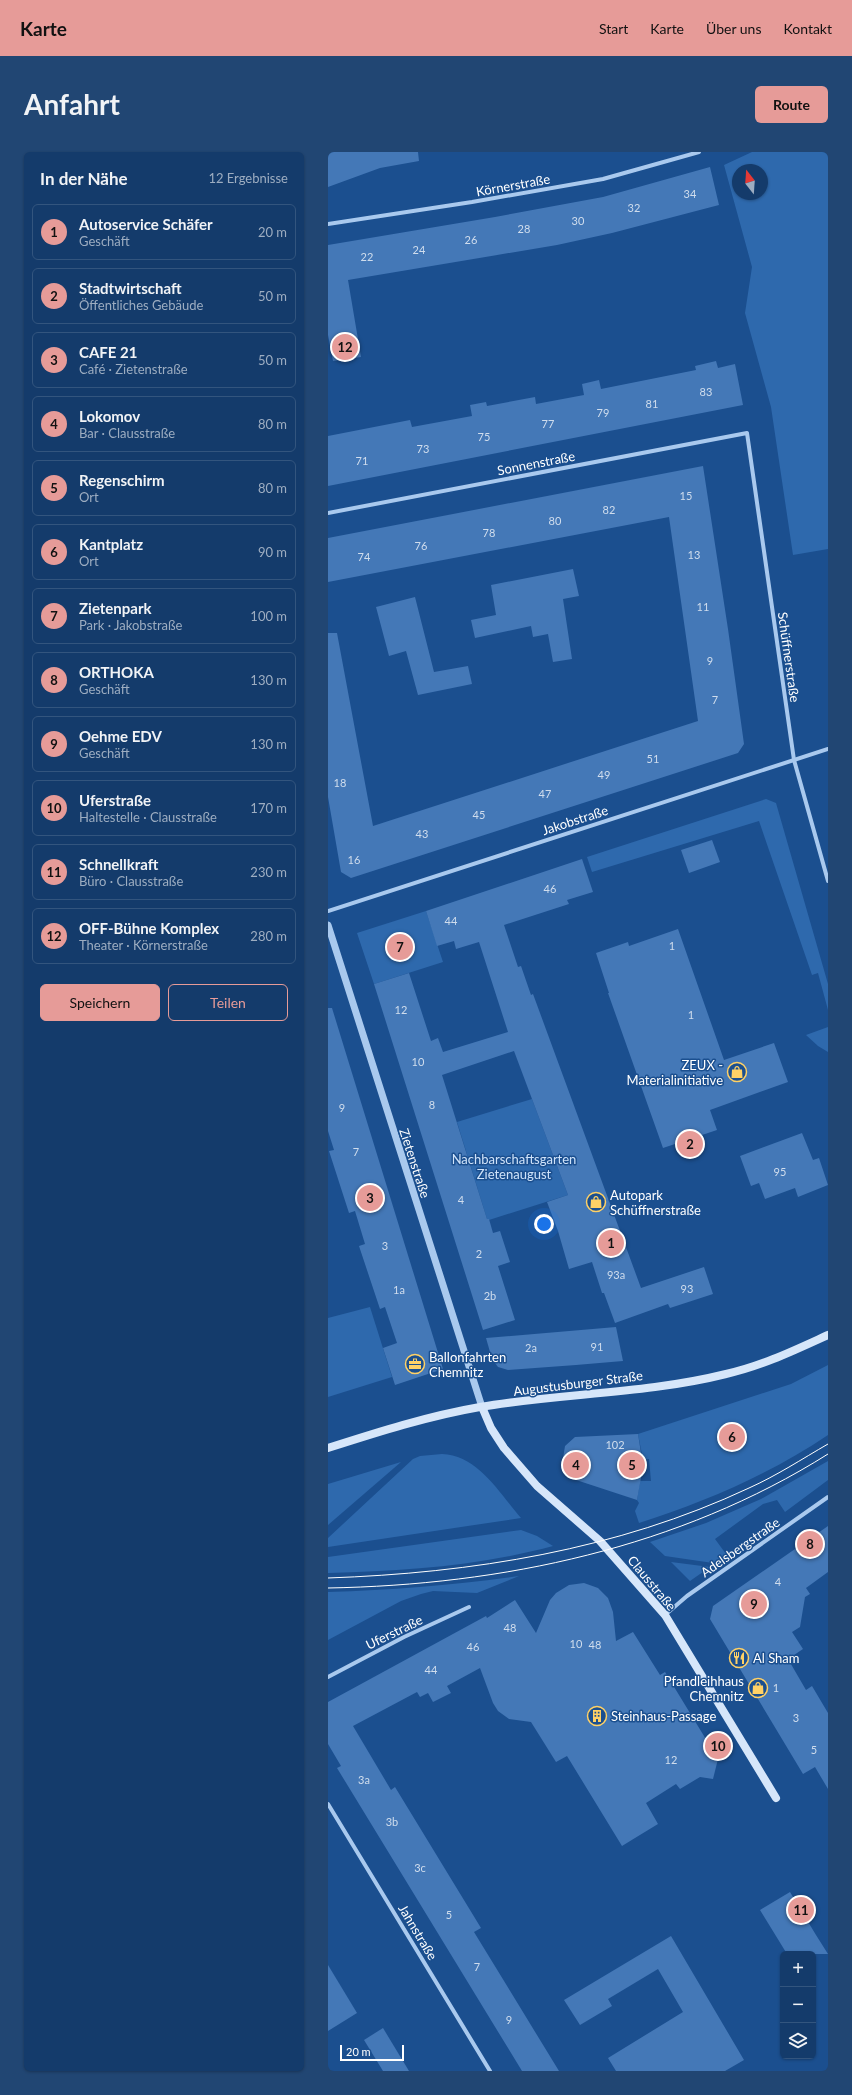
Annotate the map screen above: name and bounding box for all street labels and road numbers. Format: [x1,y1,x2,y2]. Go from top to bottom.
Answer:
street label: Körnerstraße [475,171,551,199]
street label: Sonnenstraße [496,448,576,478]
street label: Schüffnerstraße [775,611,803,703]
street label: Jakobstraße [540,802,610,838]
street label: Zietenstraße [396,1126,434,1200]
street label: Augustusburger Straße [512,1367,644,1399]
street label: Adelsbergstraße [697,1514,783,1580]
street label: Clausstraße [624,1552,680,1614]
street label: Uferstraße [363,1611,425,1653]
street label: Jahnstraße [395,1901,441,1963]

